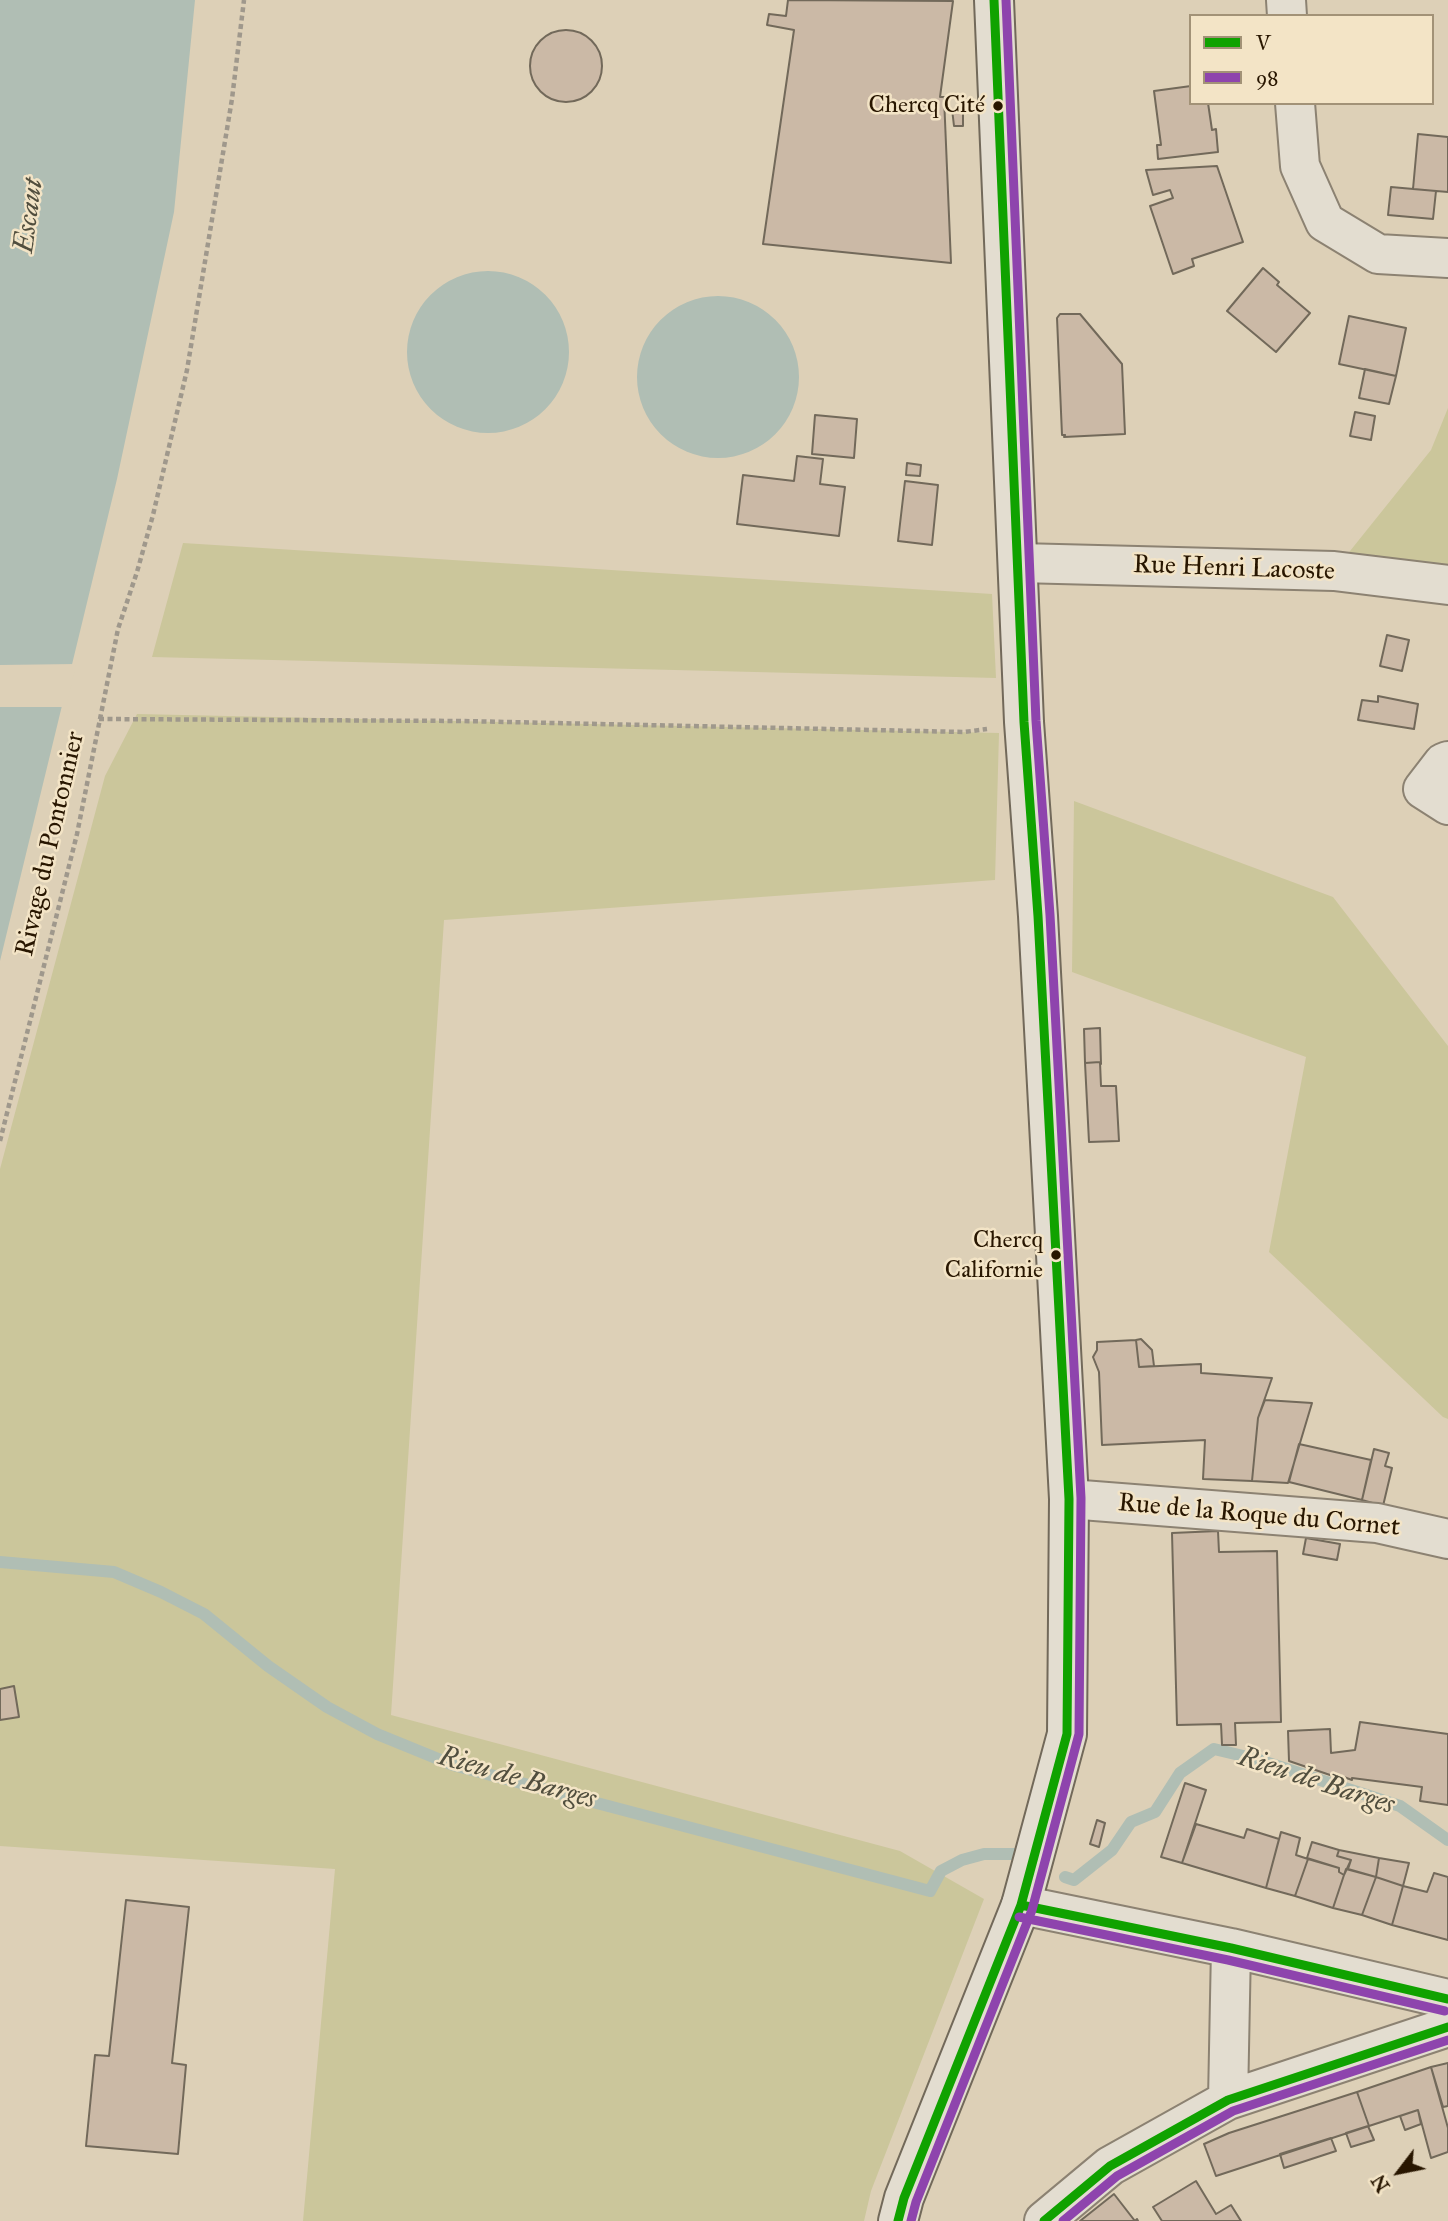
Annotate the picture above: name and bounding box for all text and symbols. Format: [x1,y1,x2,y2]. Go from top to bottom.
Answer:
legend [1189,14,1434,105]
text: V [1256,30,1271,56]
text: 98 [1256,65,1278,91]
place label: Chercq Cité [868,92,985,120]
marker: Chercq Cité [991,99,1005,113]
water label: Escaut [8,176,52,256]
street label: Rue Henri Lacoste [1133,550,1335,588]
street label: Rivage du Pontonnier [10,729,92,959]
place label: Chercq Californie [945,1227,1043,1283]
marker: Chercq Californie [1049,1248,1063,1262]
street label: Rue de la Roque du Cornet [1117,1488,1401,1544]
water label: Rieu de Barges [434,1740,600,1818]
water label: Rieu de Barges [1234,1741,1398,1823]
north arrow [1364,2137,1434,2207]
text: N [1367,2170,1395,2196]

